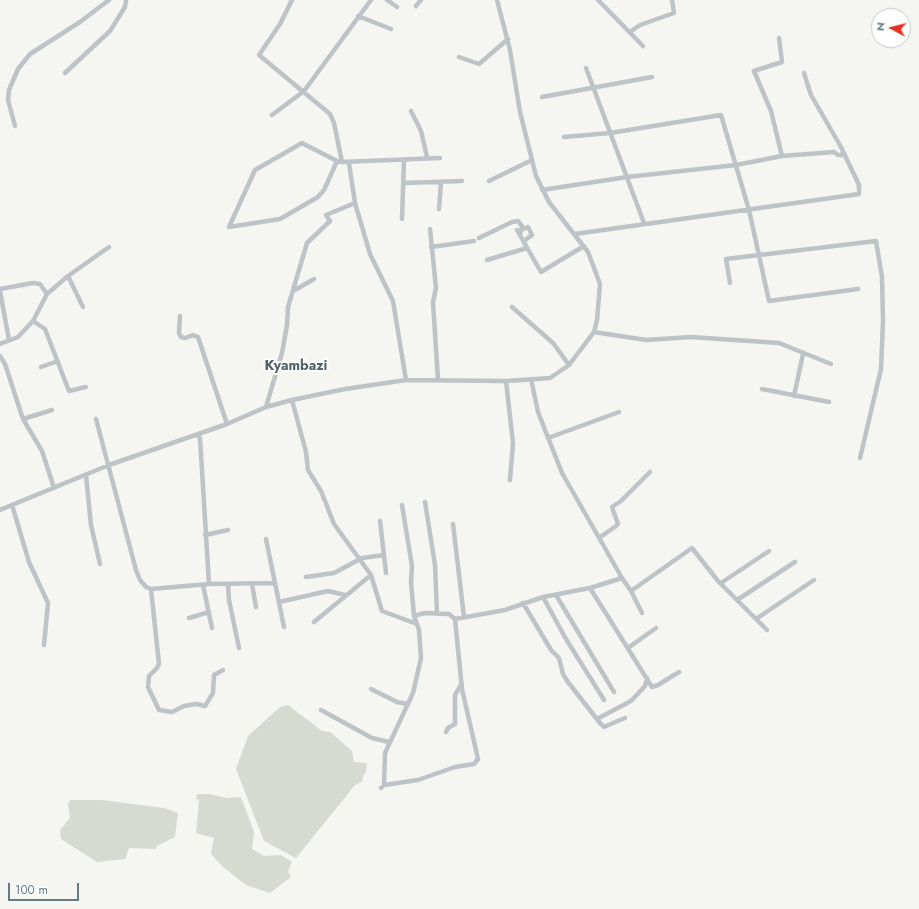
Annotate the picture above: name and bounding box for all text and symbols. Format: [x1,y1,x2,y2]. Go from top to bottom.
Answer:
north arrow [871,8,911,48]
text: N [872,21,889,32]
district label: Kyambazi [265,359,327,375]
scale bar [10,875,81,901]
text: 100 m [15,881,48,899]

